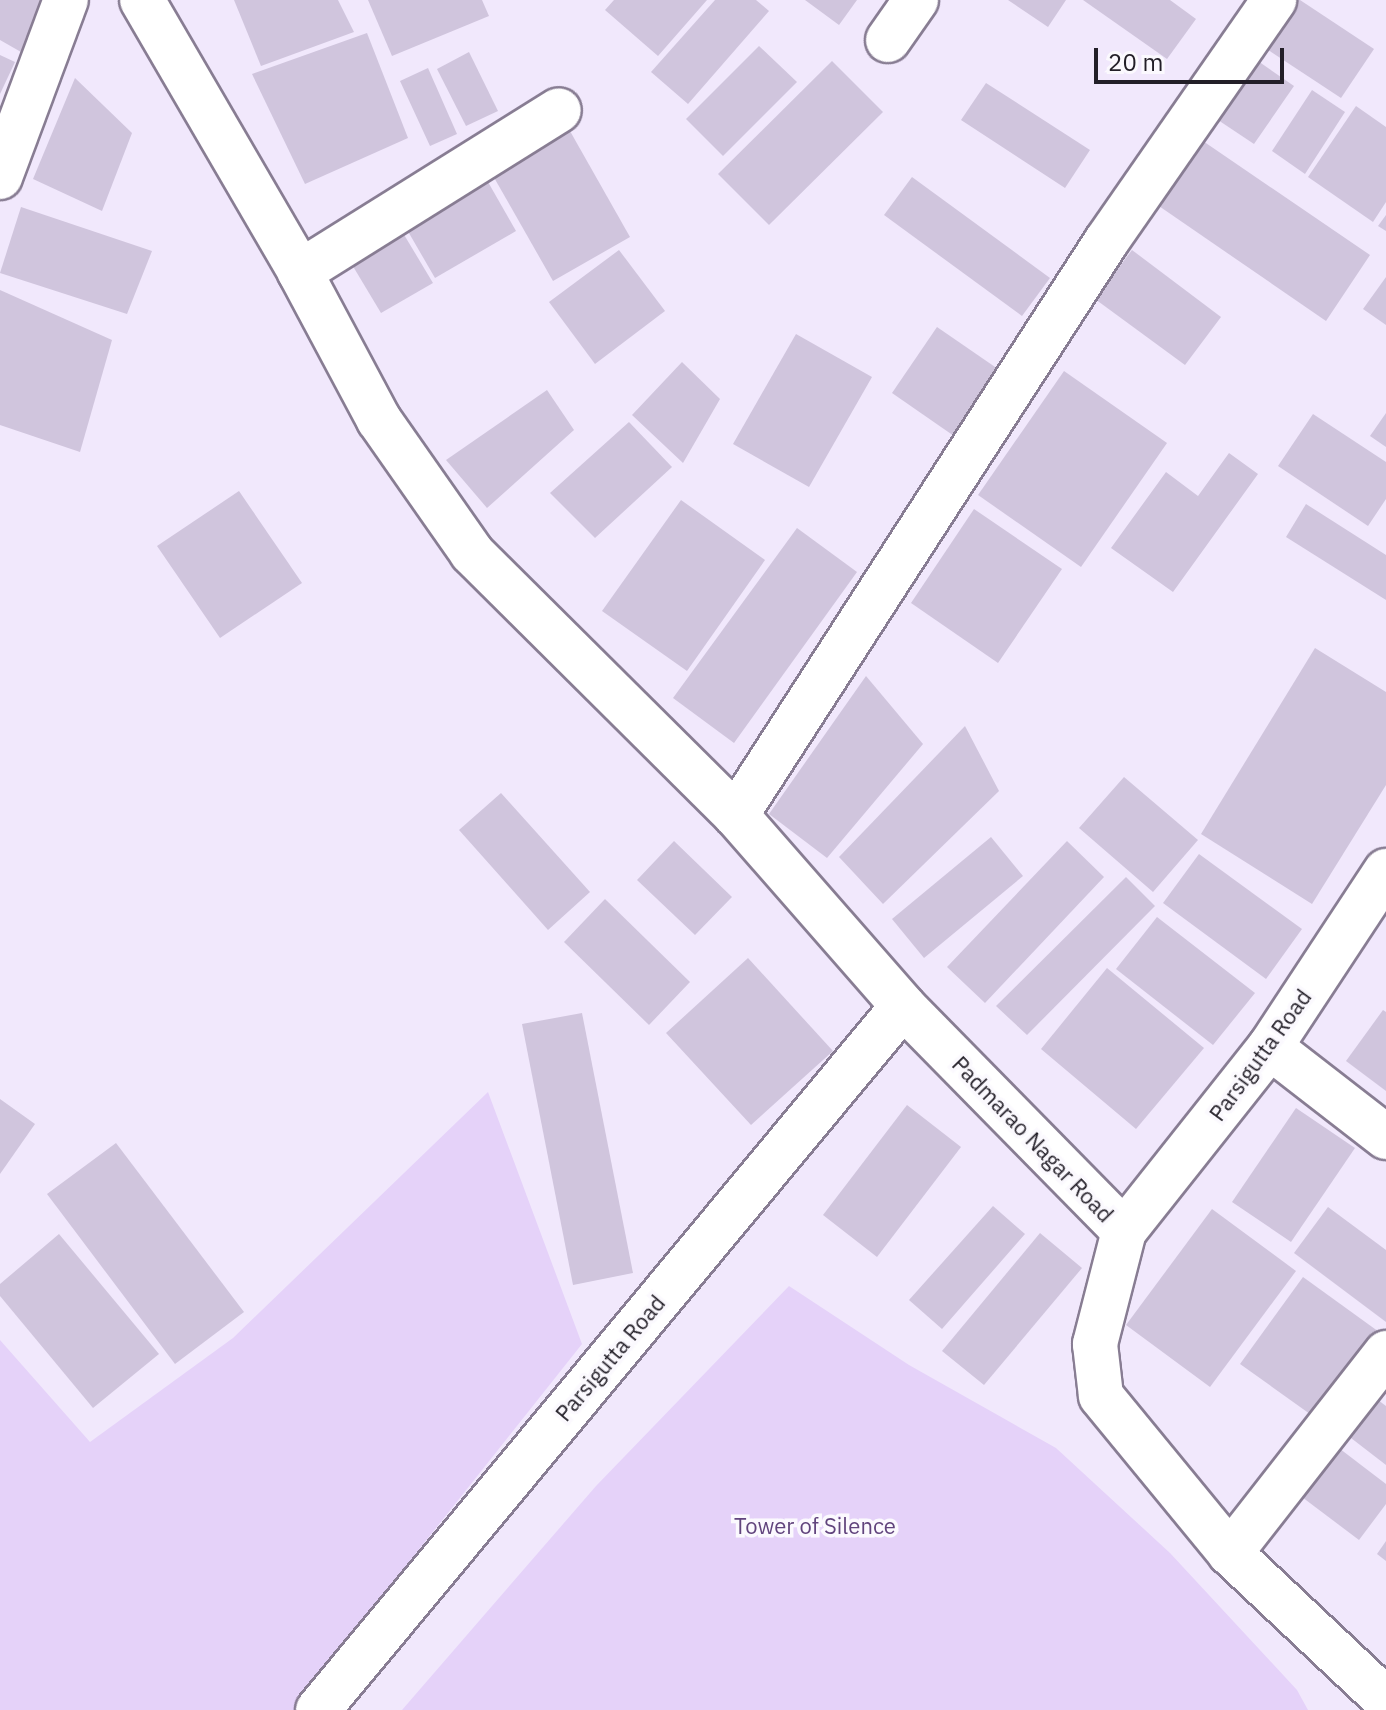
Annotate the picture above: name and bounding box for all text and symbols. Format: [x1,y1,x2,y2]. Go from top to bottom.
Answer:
scale bar [1098,32,1288,82]
text: 20 m [1108,46,1163,78]
street label: Parsigutta Road [1203,984,1317,1126]
street label: Padmarao Nagar Road [947,1051,1119,1227]
street label: Parsigutta Road [550,1290,670,1426]
park label: Tower of Silence [734,1513,896,1539]

